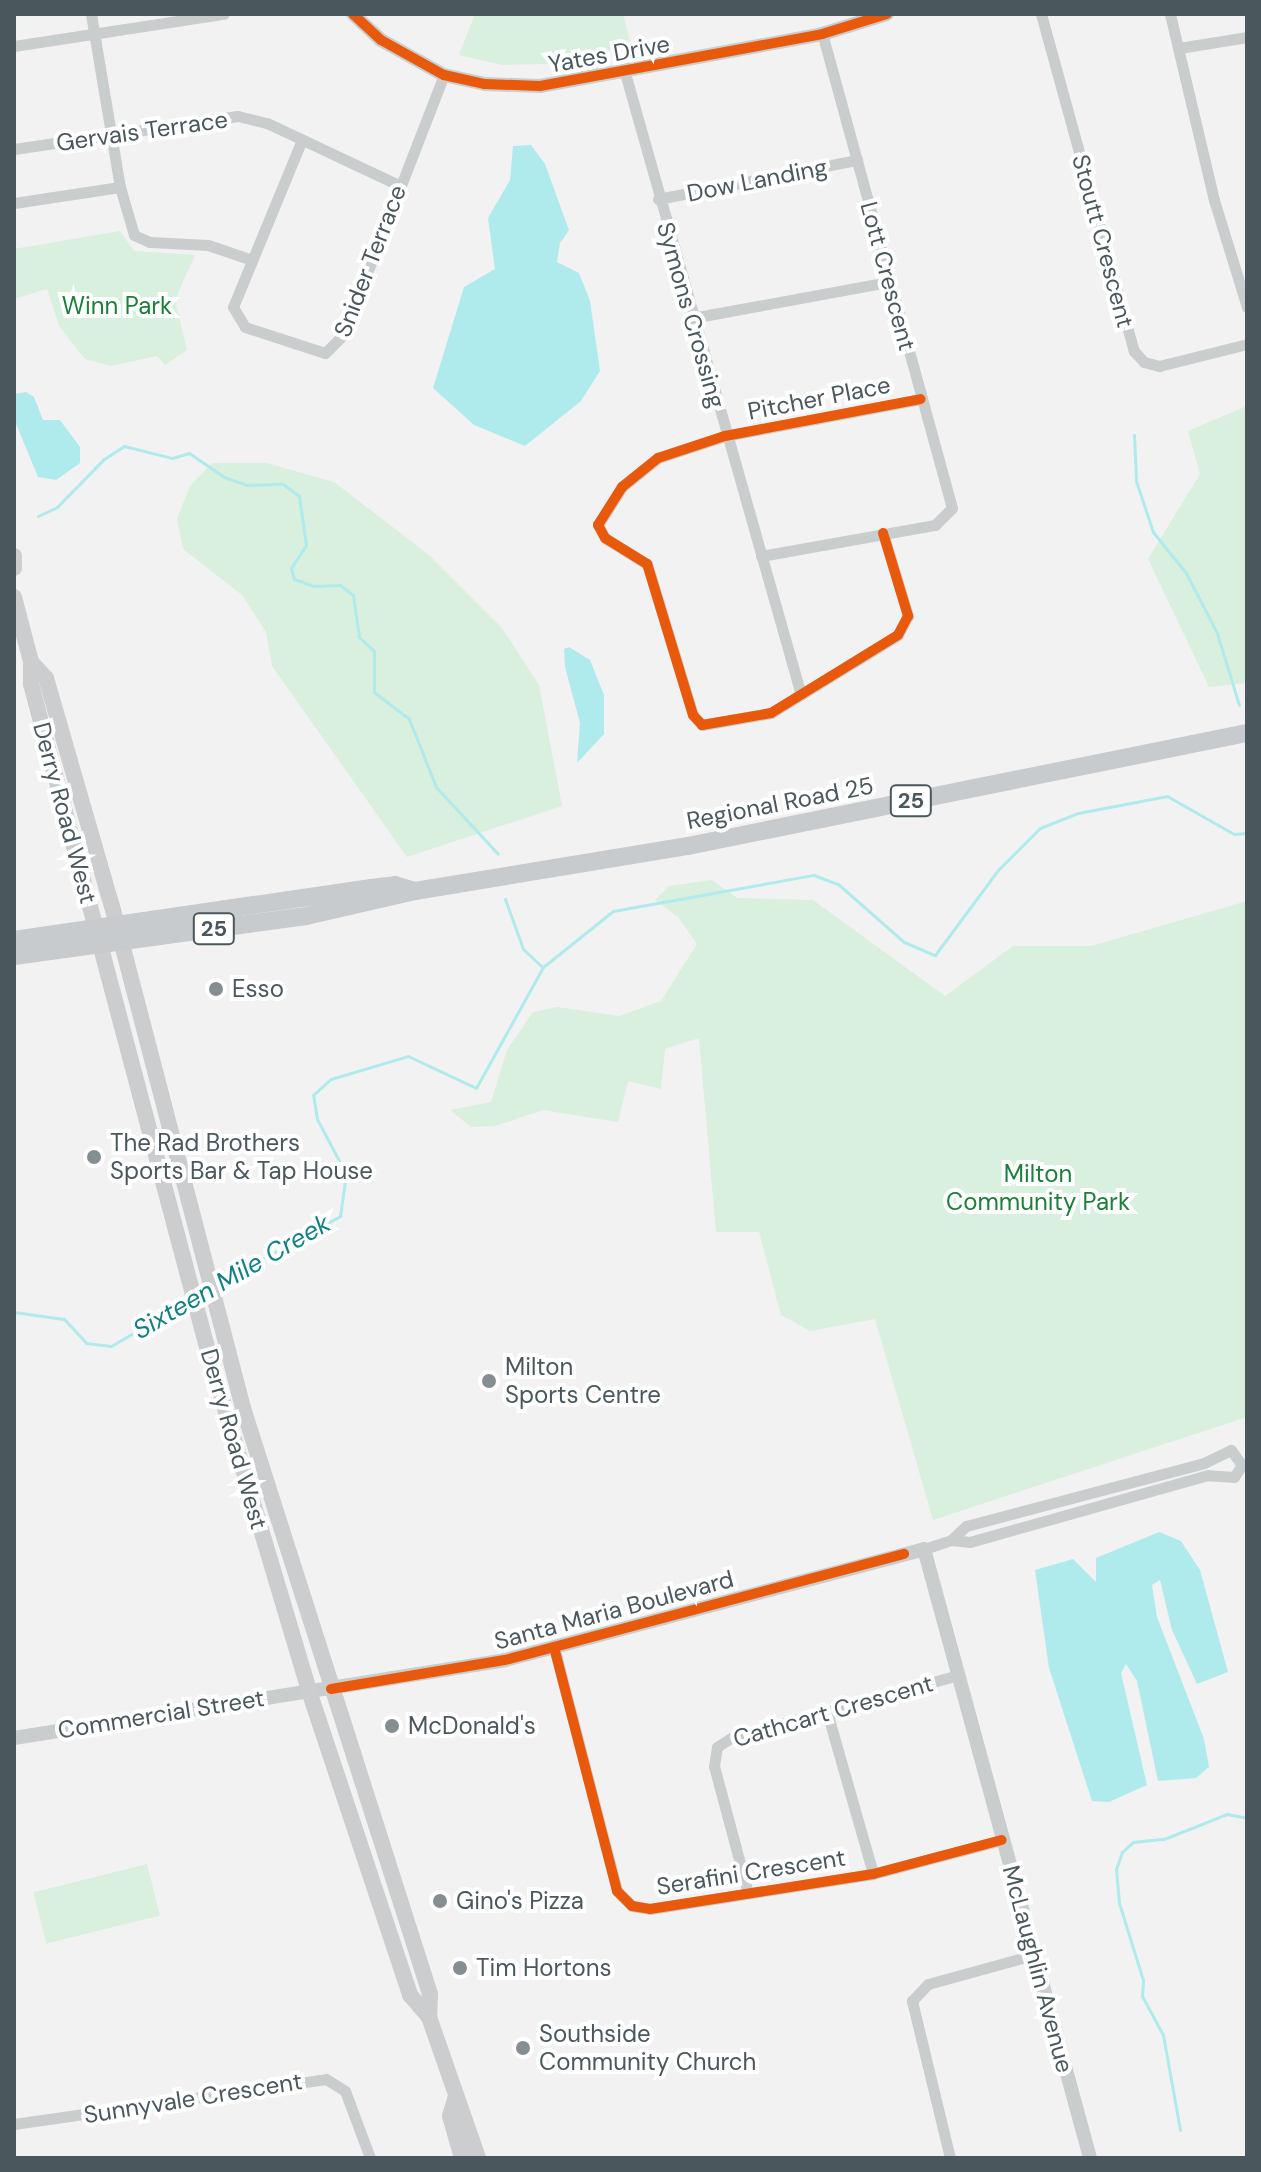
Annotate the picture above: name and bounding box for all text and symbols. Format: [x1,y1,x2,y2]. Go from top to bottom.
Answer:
street label: Yates Drive [546,29,672,79]
street label: Gervais Terrace [54,105,230,157]
street label: Stoutt Crescent [1066,151,1140,331]
street label: Dow Landing [684,152,830,208]
street label: Snider Terrace [328,181,412,341]
street label: Lott Crescent [854,198,922,354]
street label: Symons Crossing [651,219,731,411]
park label: Winn Park [62,292,172,320]
street label: Pitcher Place [745,370,893,426]
street label: Derry Road West [27,719,103,907]
street label: Regional Road 25 [684,771,876,835]
road number: 25 [889,783,933,819]
road number: 25 [192,911,236,947]
place label: Esso [232,975,284,1003]
marker: Esso [207,980,225,998]
place label: The Rad Brothers Sports Bar & Tap House [110,1129,373,1185]
marker: The Rad Brothers Sports Bar & Tap House [85,1148,103,1166]
park label: Milton Community Park [946,1160,1130,1216]
water label: Sixteen Mile Creek [128,1208,336,1346]
street label: Derry Road West [194,1345,274,1533]
place label: Milton Sports Centre [505,1353,661,1409]
marker: Milton Sports Centre [480,1372,498,1390]
street label: Santa Maria Boulevard [491,1564,737,1656]
street label: Cathcart Crescent [730,1669,936,1753]
street label: Commercial Street [56,1683,266,1745]
place label: McDonald's [408,1712,536,1740]
marker: McDonald's [383,1717,401,1735]
street label: Serafini Crescent [655,1843,847,1901]
street label: McLaughlin Avenue [996,1862,1080,2076]
place label: Gino's Pizza [456,1887,584,1915]
marker: Gino's Pizza [431,1892,449,1910]
place label: Tim Hortons [476,1954,612,1982]
marker: Tim Hortons [451,1959,469,1977]
place label: Southside Community Church [539,2020,756,2076]
marker: Southside Community Church [514,2039,532,2057]
street label: Sunnyvale Crescent [82,2067,304,2129]

